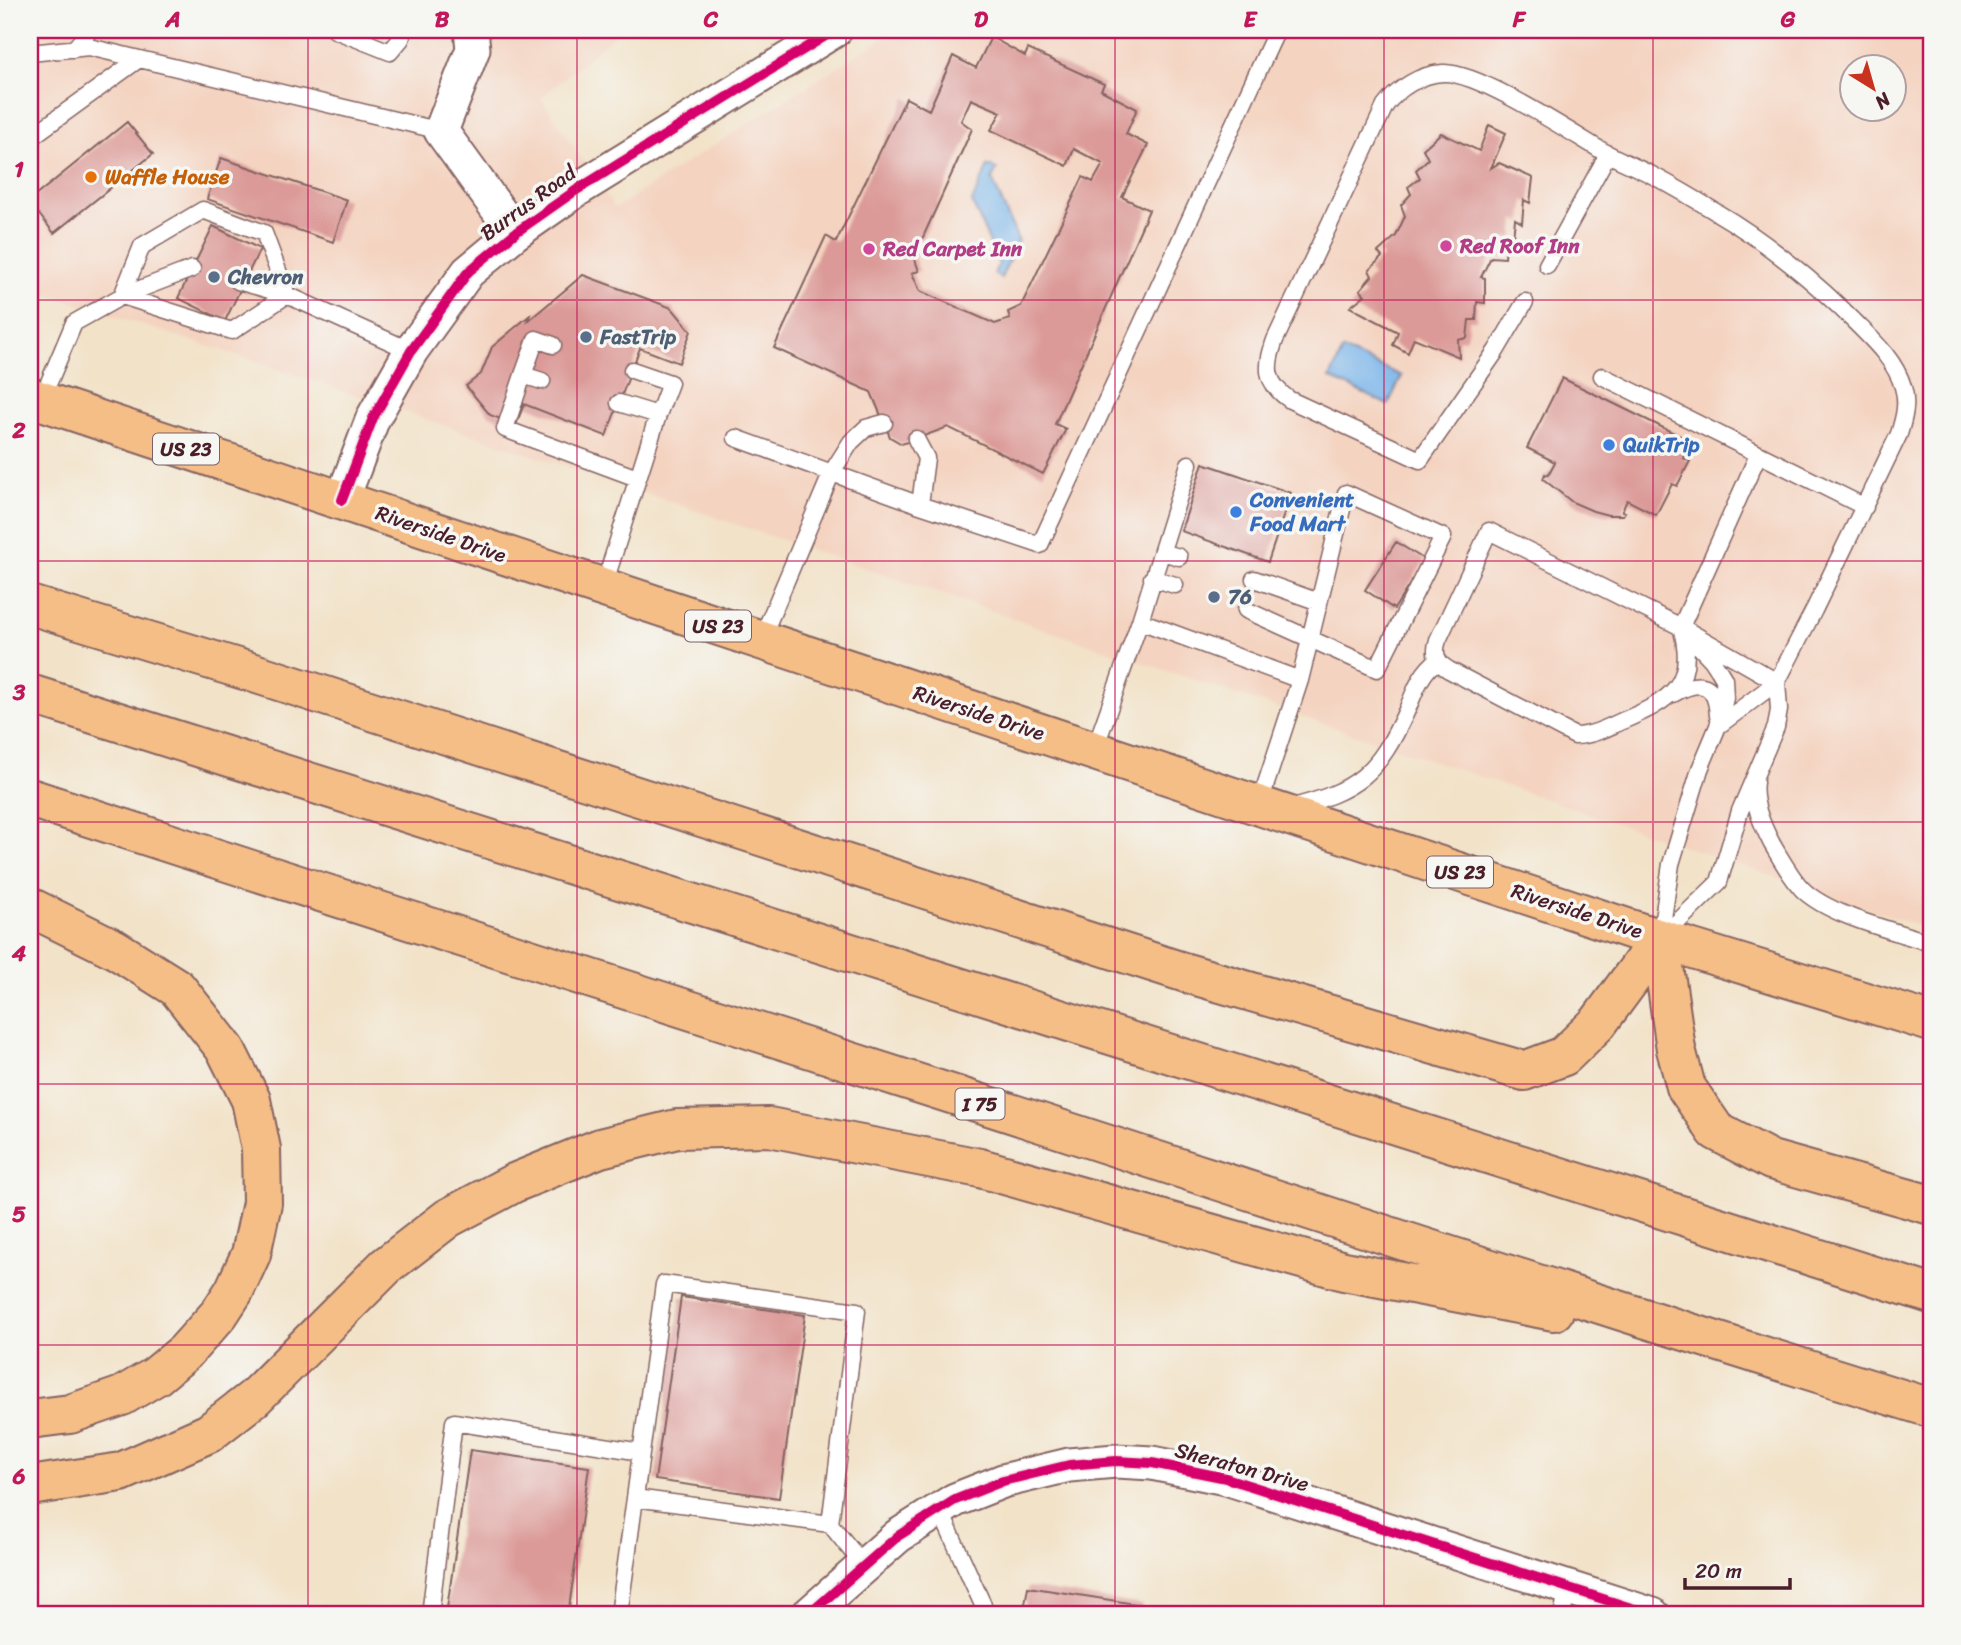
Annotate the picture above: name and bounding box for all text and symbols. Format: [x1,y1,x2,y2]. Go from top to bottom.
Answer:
text: A [164,0,181,40]
text: B [435,0,450,40]
text: C [703,0,719,40]
text: D [974,0,989,40]
text: E [1244,0,1259,40]
text: F [1512,0,1527,40]
text: G [1780,0,1796,40]
north arrow [1839,52,1909,122]
text: N [1867,83,1899,119]
text: 1 [14,149,24,190]
street label: Burrus Road [472,154,586,251]
place label: Waffle House [105,158,230,196]
marker: Waffle House [83,169,99,185]
place label: Red Roof Inn [1459,227,1580,265]
place label: Red Carpet Inn [882,230,1023,268]
marker: Red Roof Inn [1438,238,1454,254]
marker: Red Carpet Inn [861,241,877,257]
place label: Chevron [227,258,304,296]
marker: Chevron [206,269,222,285]
place label: FastTrip [599,318,677,356]
marker: FastTrip [578,329,594,345]
text: 2 [11,410,26,451]
place label: QuikTrip [1623,426,1700,464]
road number: US 23 [153,433,219,464]
marker: QuikTrip [1601,437,1617,453]
place label: Convenient Food Mart [1249,481,1355,543]
street label: Riverside Drive [370,494,512,574]
marker: Convenient Food Mart [1228,504,1244,520]
place label: 76 [1228,578,1252,616]
marker: 76 [1206,589,1222,605]
road number: US 23 [685,610,751,642]
text: 3 [12,672,26,713]
street label: Riverside Drive [908,674,1050,752]
road number: US 23 [1427,856,1493,888]
street label: Riverside Drive [1506,872,1648,950]
text: 4 [11,933,27,974]
road number: I 75 [956,1088,1004,1120]
text: 5 [12,1194,26,1235]
street label: Sheraton Drive [1171,1431,1313,1503]
text: 6 [11,1456,26,1497]
scale bar [1685,1547,1790,1591]
text: 20 m [1695,1552,1742,1590]

